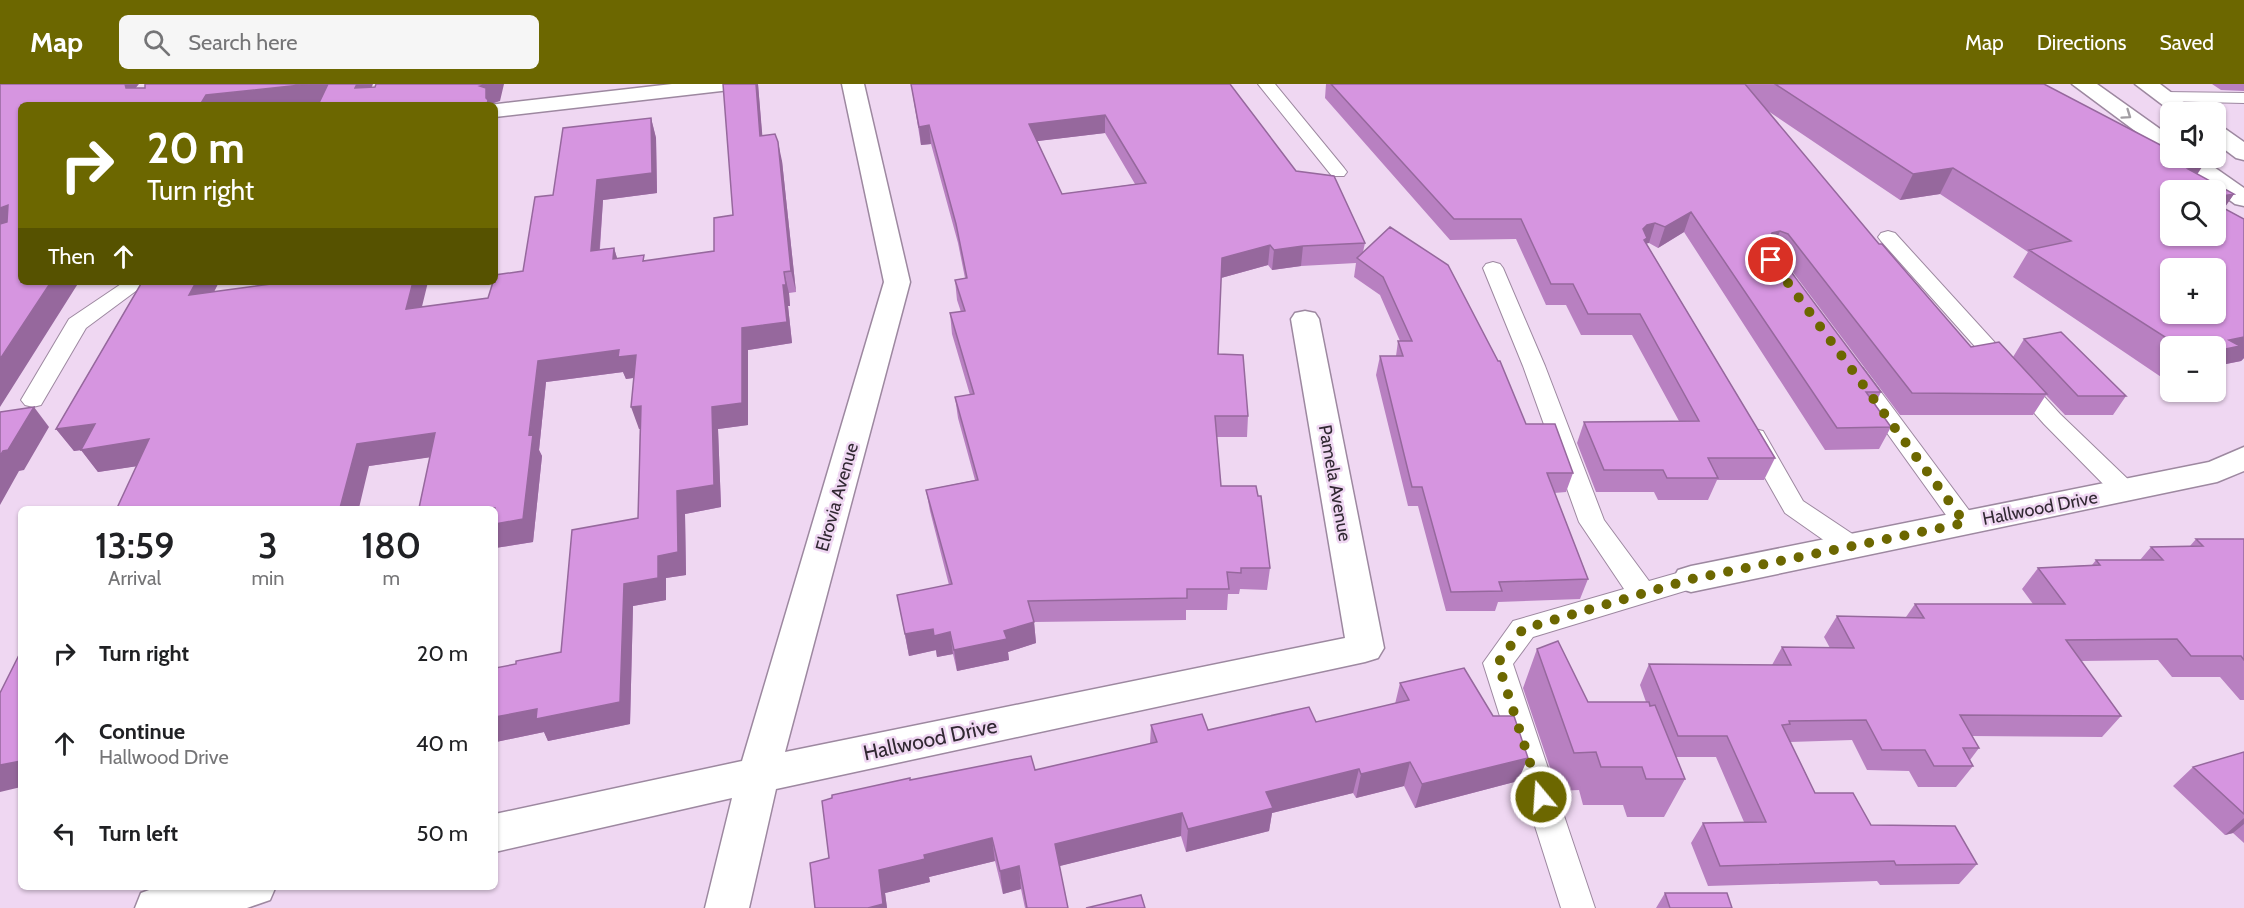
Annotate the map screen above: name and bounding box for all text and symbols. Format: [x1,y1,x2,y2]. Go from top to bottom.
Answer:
search box [119,15,539,69]
text: Map [30,25,83,59]
icon: search [140,26,173,59]
text: Search here [188,29,297,56]
text: Map [1965,30,2004,55]
text: Directions [2037,30,2126,55]
text: Saved [2159,30,2214,55]
map controls [2160,102,2226,402]
button: sound [2160,102,2226,168]
one-way arrow [2120,108,2131,119]
text: 20 m [147,122,245,174]
icon: right [48,126,126,204]
text: Turn right [147,174,254,207]
button: search [2160,180,2226,246]
pin [1745,234,1796,285]
icon: ahead [107,240,140,273]
text: Then [48,243,95,270]
icon: arrive [1754,243,1787,276]
button: + [2160,258,2226,324]
button: − [2160,336,2226,402]
street label: Pamela Avenue [1314,423,1356,543]
street label: Elrovia Avenue [811,440,863,554]
street label: Hallwood Drive [1981,486,2099,530]
text: 13:59 [95,523,175,567]
text: 3 [258,523,278,567]
text: 180 [361,523,421,567]
text: Arrival [108,566,161,590]
text: min [251,566,284,590]
text: m [382,566,400,590]
icon: right [48,637,81,670]
text: Turn right [99,640,189,667]
text: 20 m [417,640,468,667]
street label: Hallwood Drive [861,713,999,765]
text: Continue [99,718,185,745]
icon: ahead [48,727,81,760]
text: 40 m [416,730,468,757]
text: Hallwood Drive [99,745,229,769]
position arrow [1509,765,1573,829]
icon: left [48,817,81,850]
text: Turn left [99,820,178,847]
text: 50 m [416,820,468,847]

